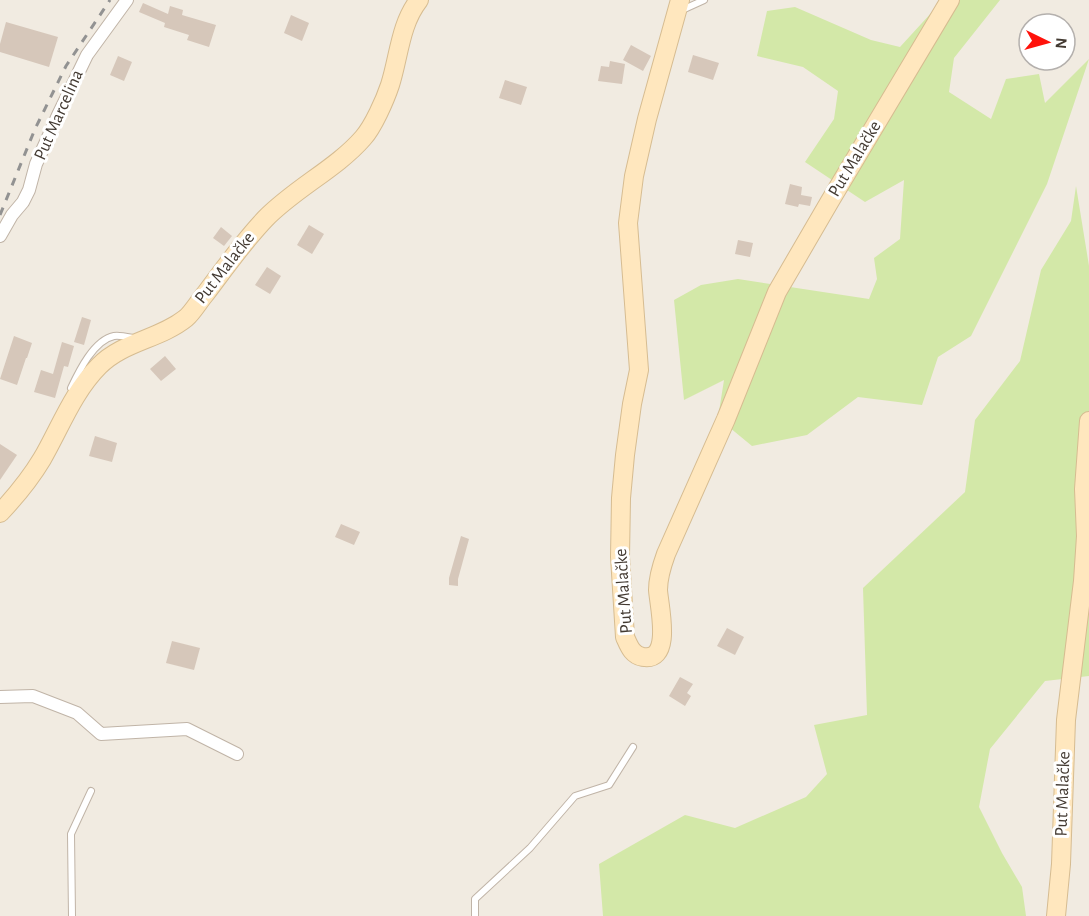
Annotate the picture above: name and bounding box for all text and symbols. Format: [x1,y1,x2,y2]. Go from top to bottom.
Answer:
north arrow [1017,12,1077,72]
text: N [1052,37,1069,49]
street label: Put Marcelina [31,67,87,163]
street label: Put Malačke [825,118,885,200]
street label: Put Malačke [192,229,258,307]
street label: Put Malačke [612,548,636,634]
street label: Put Malačke [1053,751,1073,837]

